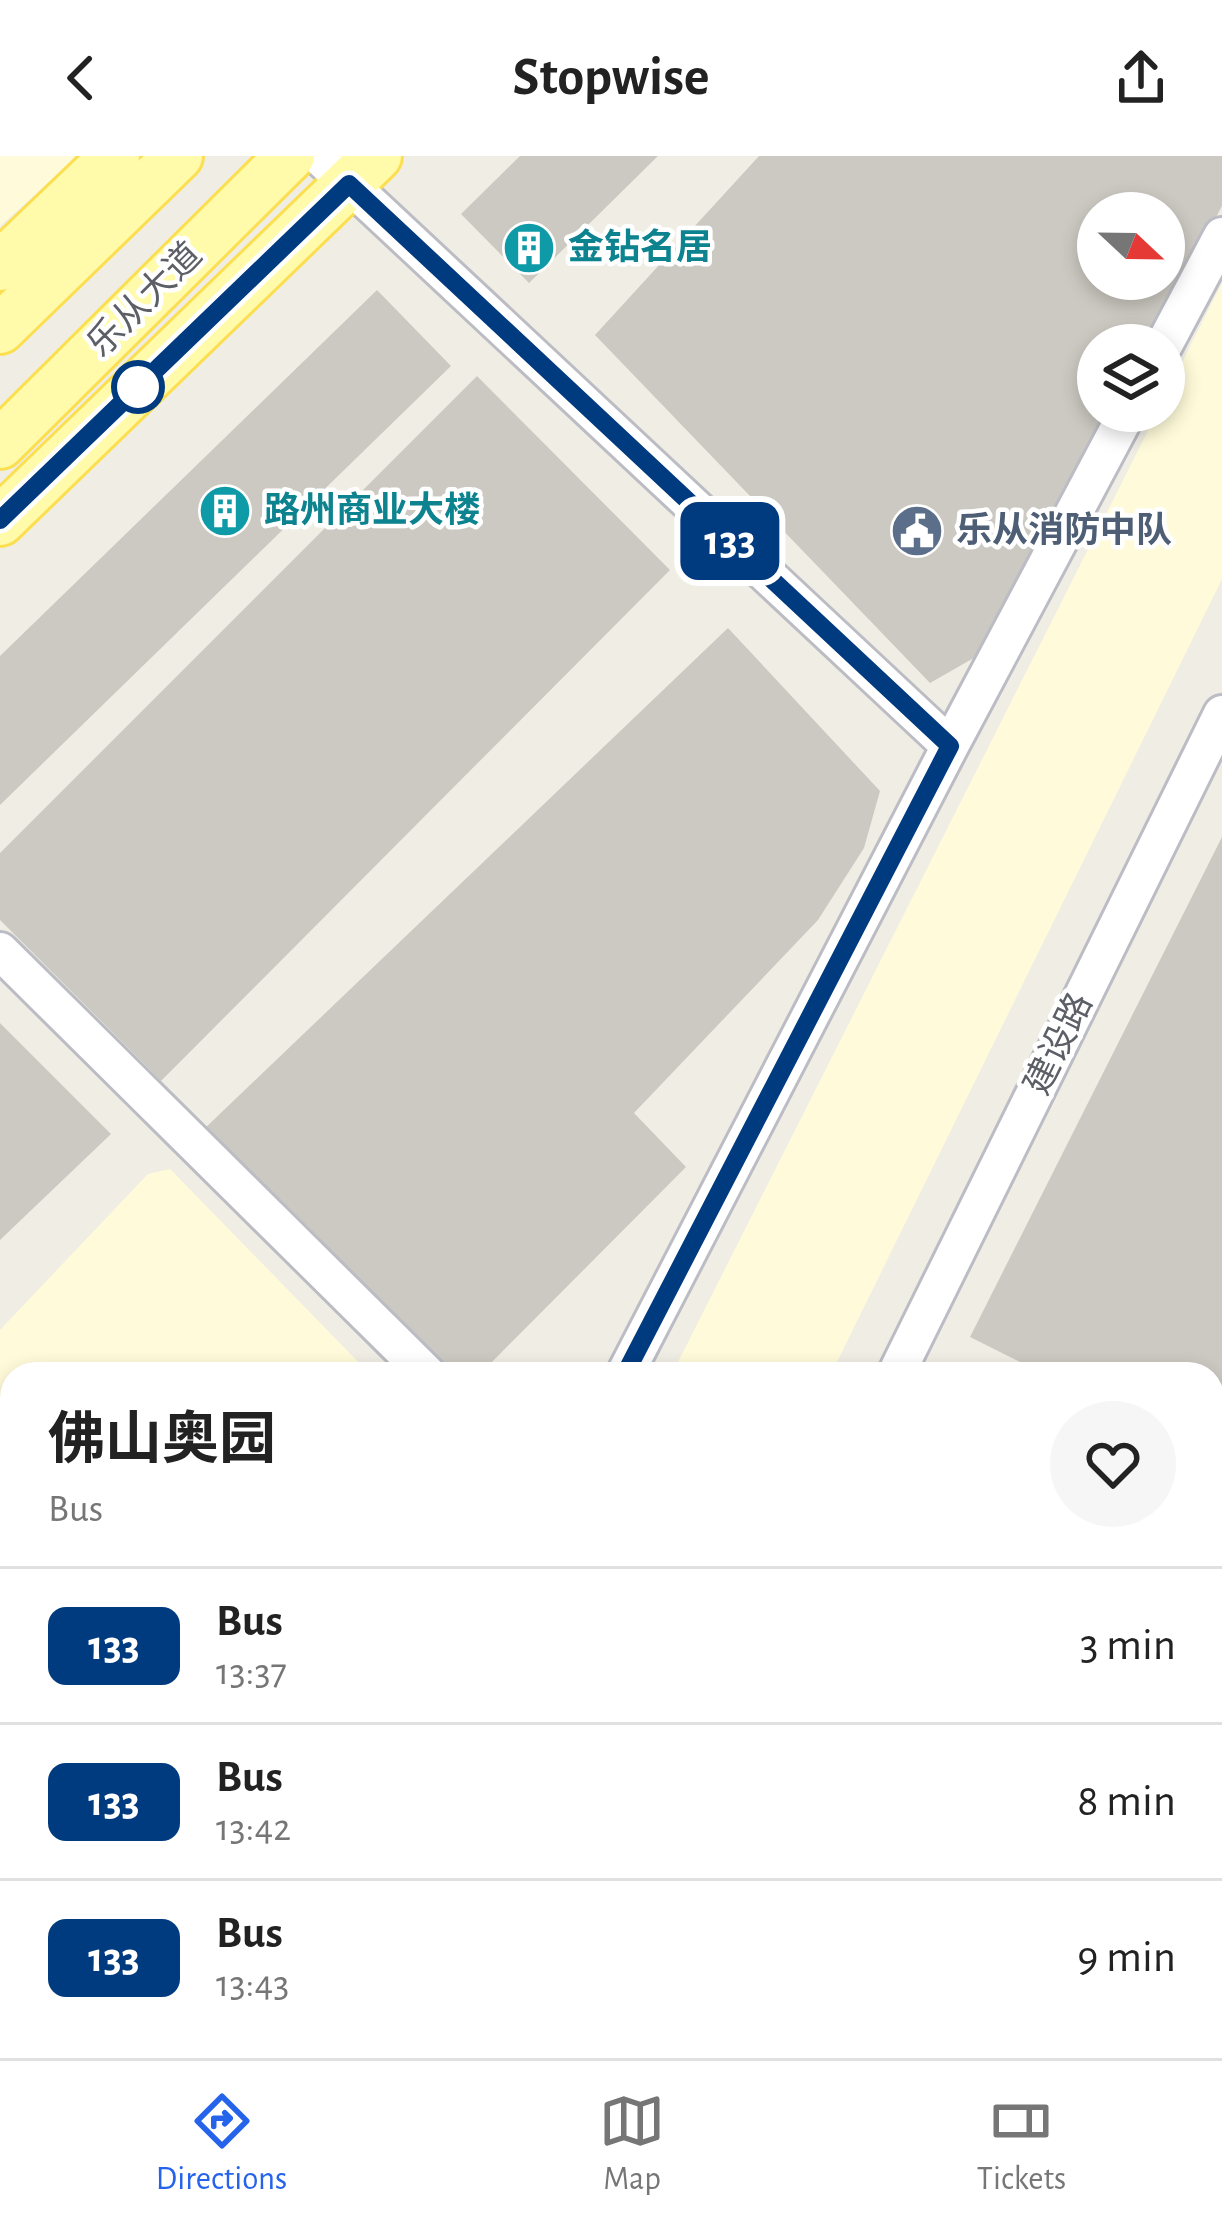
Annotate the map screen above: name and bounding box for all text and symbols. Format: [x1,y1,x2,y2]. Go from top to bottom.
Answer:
icon: back [48,45,114,111]
icon: share [1108,45,1174,111]
text: Stopwise [513,51,709,105]
north arrow [1077,192,1185,300]
map controls [1077,192,1185,432]
building icon: 金钻名居 [501,220,557,276]
place label: 金钻名居 [568,228,712,266]
street label: 乐从大道 [80,235,209,364]
button: layers [1077,324,1185,432]
unlabelled marker [113,362,163,412]
building icon: 路州商业大楼 [197,483,253,539]
place label: 路州商业大楼 [264,491,480,529]
line badge: 133 [661,502,799,580]
public building icon: 乐从消防中队 [889,503,945,559]
place label: 乐从消防中队 [956,511,1172,549]
text: 133 [704,520,756,562]
street label: 建设路 [1017,987,1099,1100]
button: heart [1050,1401,1176,1527]
text: 佛山奥园 [48,1412,276,1469]
text: Bus [48,1490,103,1529]
text: Bus [216,1599,283,1644]
text: 3 min [1080,1623,1176,1668]
text: 133 [88,1625,140,1667]
text: 13:37 [216,1653,287,1692]
text: Bus [216,1755,283,1800]
text: 8 min [1077,1779,1176,1824]
text: 133 [88,1781,140,1823]
text: 13:42 [216,1809,291,1848]
text: Bus [216,1911,283,1956]
text: 9 min [1077,1935,1176,1980]
text: 133 [88,1937,140,1979]
text: 13:43 [216,1965,289,2004]
tab: Directions [156,2088,287,2200]
tab: Map [599,2088,665,2200]
tab: Tickets [977,2088,1066,2200]

